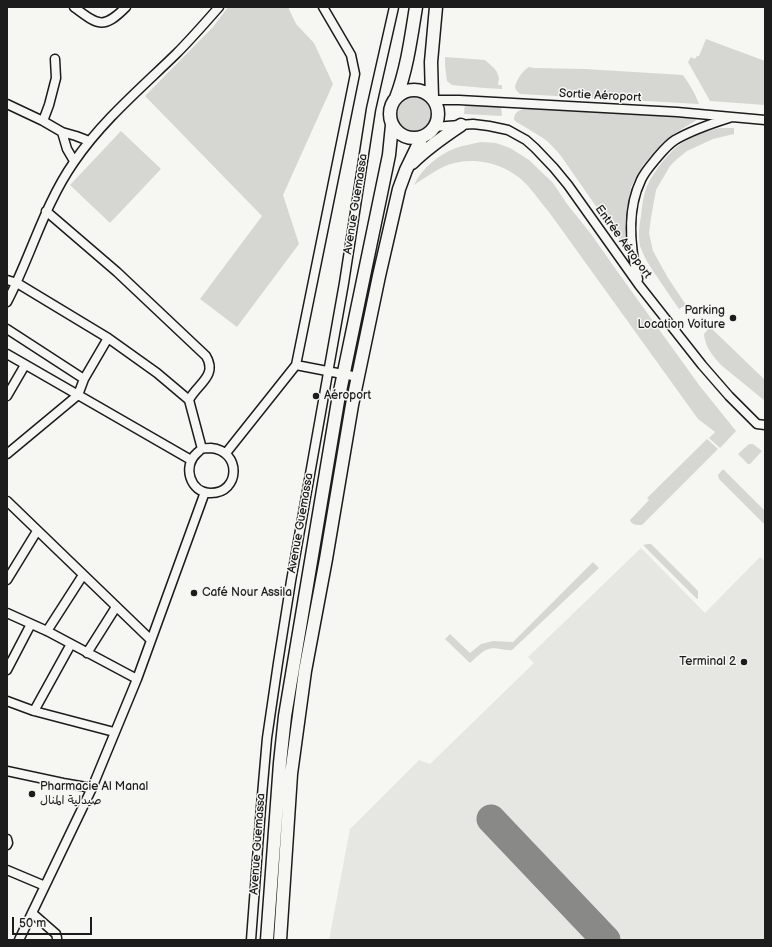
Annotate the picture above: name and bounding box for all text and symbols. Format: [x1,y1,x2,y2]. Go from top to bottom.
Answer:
street label: Sortie Aéroport [558,87,642,105]
street label: Avenue Guemassa [341,153,371,255]
street label: Entrée Aéroport [592,203,654,281]
place label: Parking Location Voiture [638,304,725,332]
marker: Parking Location Voiture [728,313,738,323]
place label: Aéroport [324,389,371,403]
marker: Aéroport [311,391,321,401]
street label: Avenue Guemassa [285,472,317,574]
place label: Café Nour Assila [202,586,292,600]
marker: Café Nour Assila [189,588,199,598]
place label: Terminal 2 [679,655,736,669]
marker: Terminal 2 [739,657,749,667]
place label: Pharmacie Al Manal صيدلية المنال [40,780,148,808]
marker: Pharmacie Al Manal صيدلية المنال [27,789,37,799]
street label: Avenue Guemassa [247,793,269,895]
scale bar [14,909,94,935]
text: 50 m [19,916,46,931]

